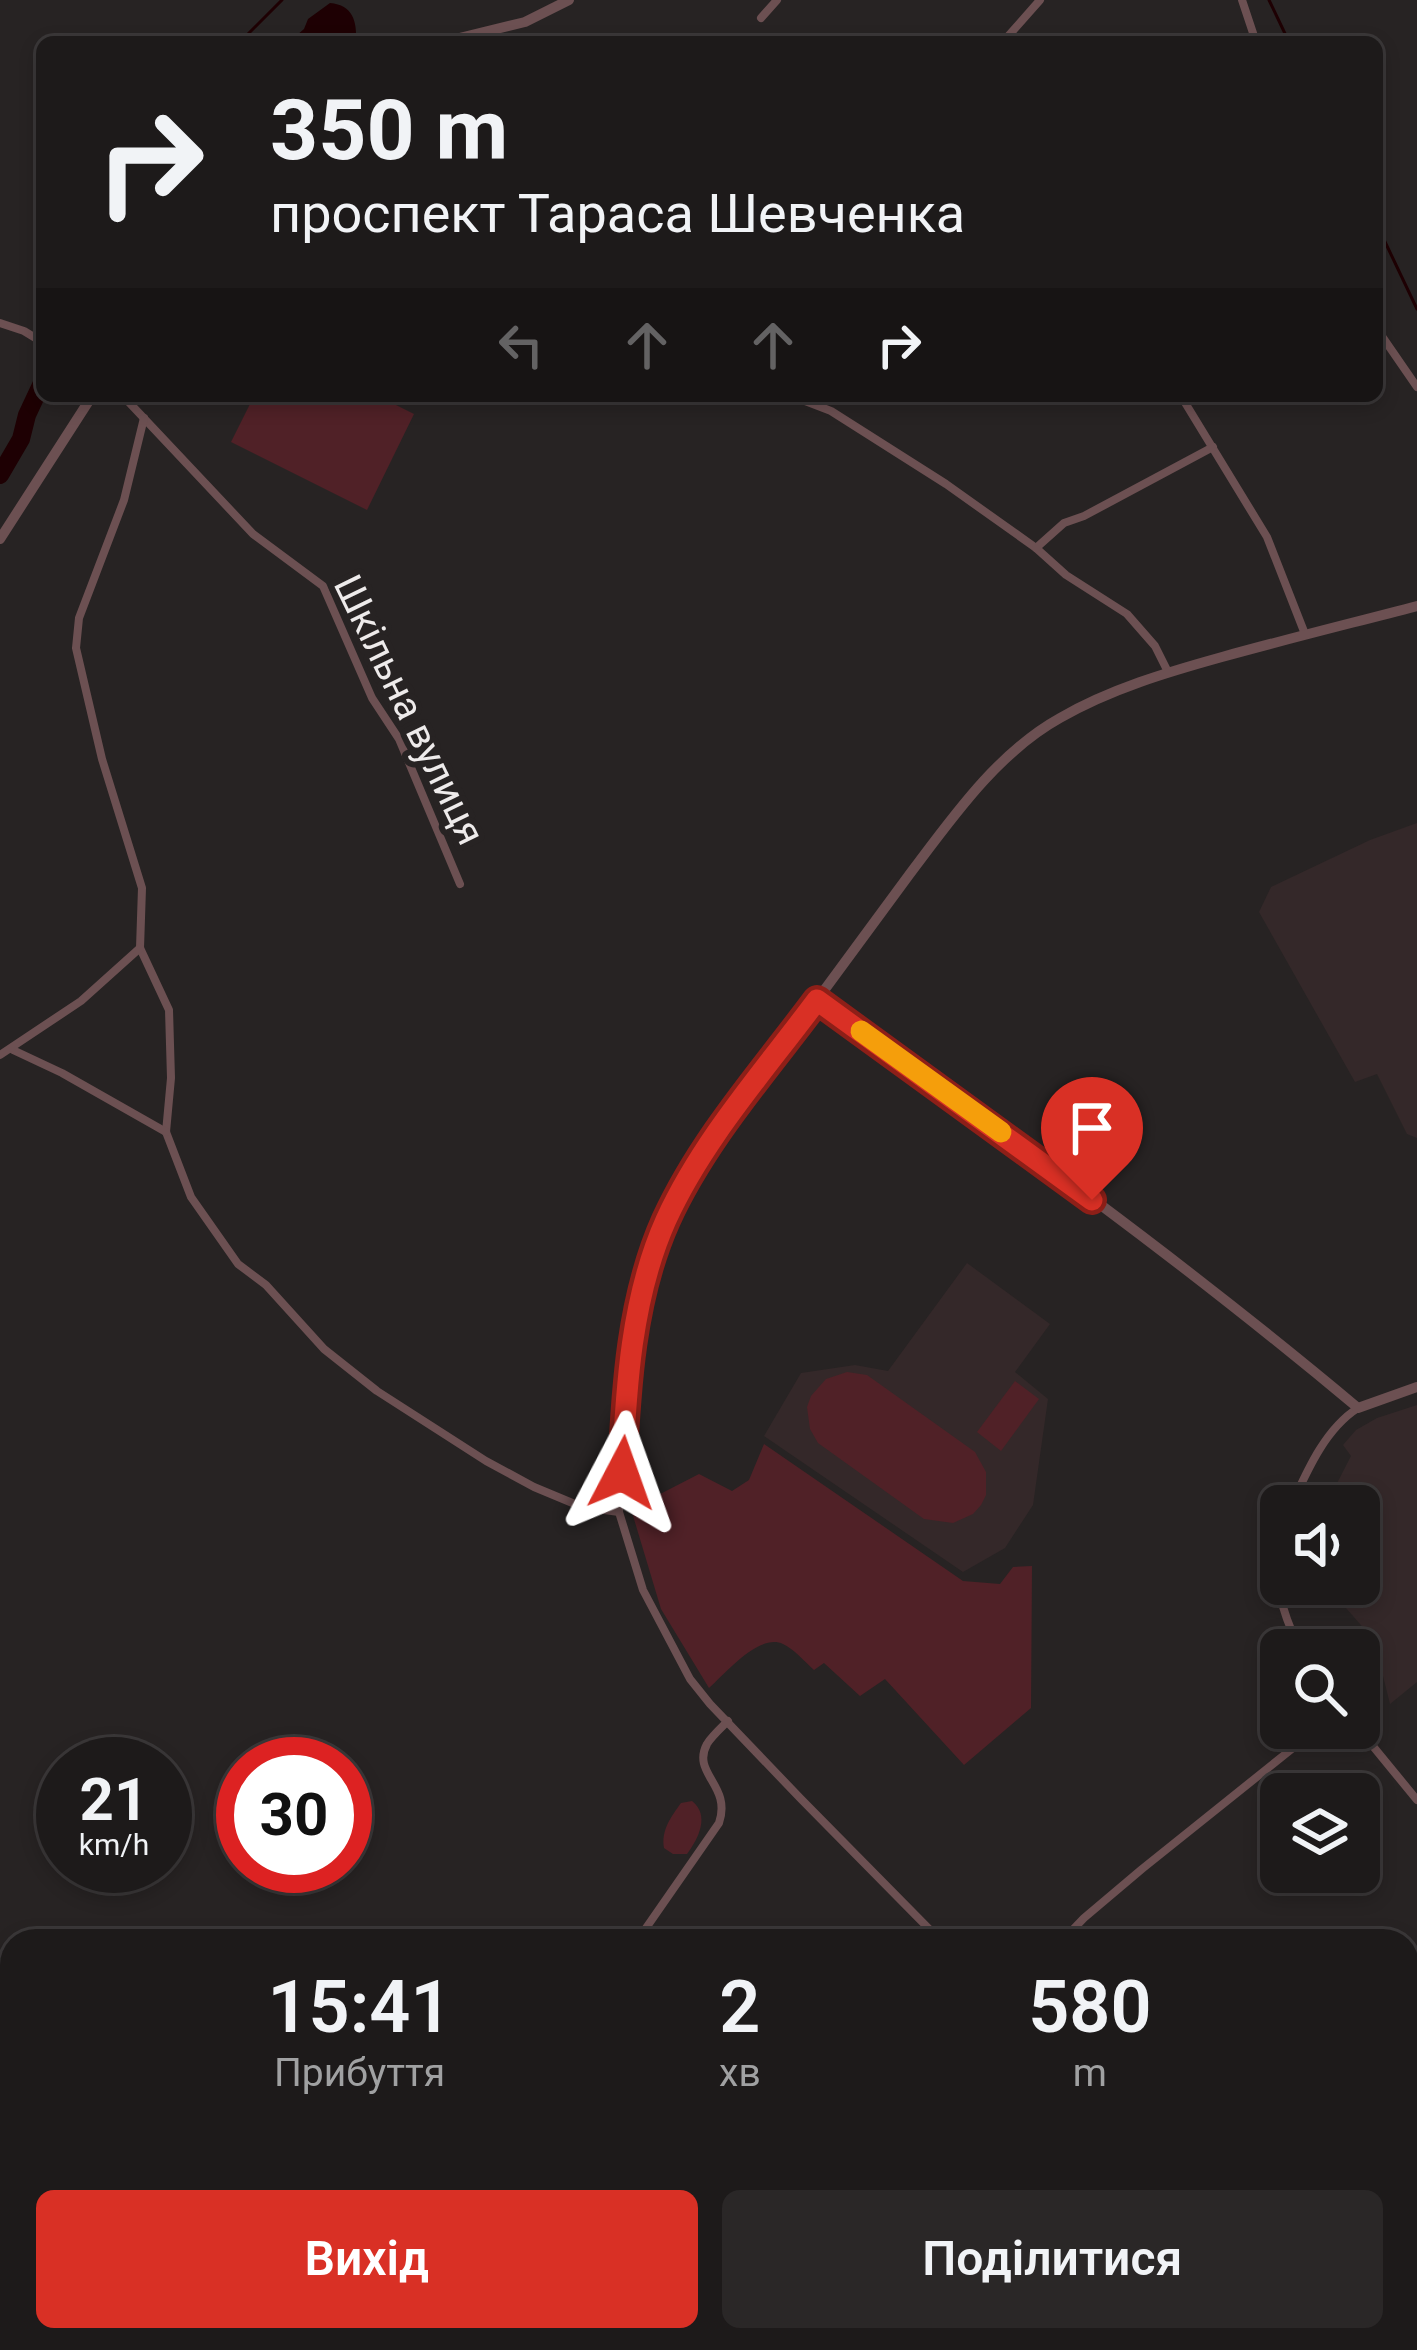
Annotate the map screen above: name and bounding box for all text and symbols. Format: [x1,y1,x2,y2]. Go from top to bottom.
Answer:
text: 350 m [270,81,508,180]
icon: right [72,84,228,240]
text: проспект Тараса Шевченка [270,182,965,245]
icon: left [488,312,554,378]
icon: ahead [614,312,680,378]
icon: ahead [740,312,806,378]
icon: right [866,312,932,378]
street label: Шкільна вулиця [324,568,494,852]
pin [1041,1077,1143,1200]
icon: arrive [1059,1095,1125,1161]
position arrow [559,1410,685,1536]
map controls [1260,1485,1380,1893]
button: sound [1260,1485,1380,1605]
button: search [1260,1629,1380,1749]
speed limit sign: 30 [216,1737,372,1893]
text: 21 [80,1764,148,1835]
button: layers [1260,1773,1380,1893]
text: km/h [79,1827,149,1862]
text: 15:41 [267,1965,452,2050]
text: 2 [719,1965,760,2050]
text: 580 [1028,1965,1152,2050]
text: Прибуття [274,2050,445,2096]
text: хв [719,2050,761,2096]
text: m [1073,2050,1107,2096]
button: Вихід [36,2190,698,2328]
button: Поділитися [722,2190,1383,2328]

